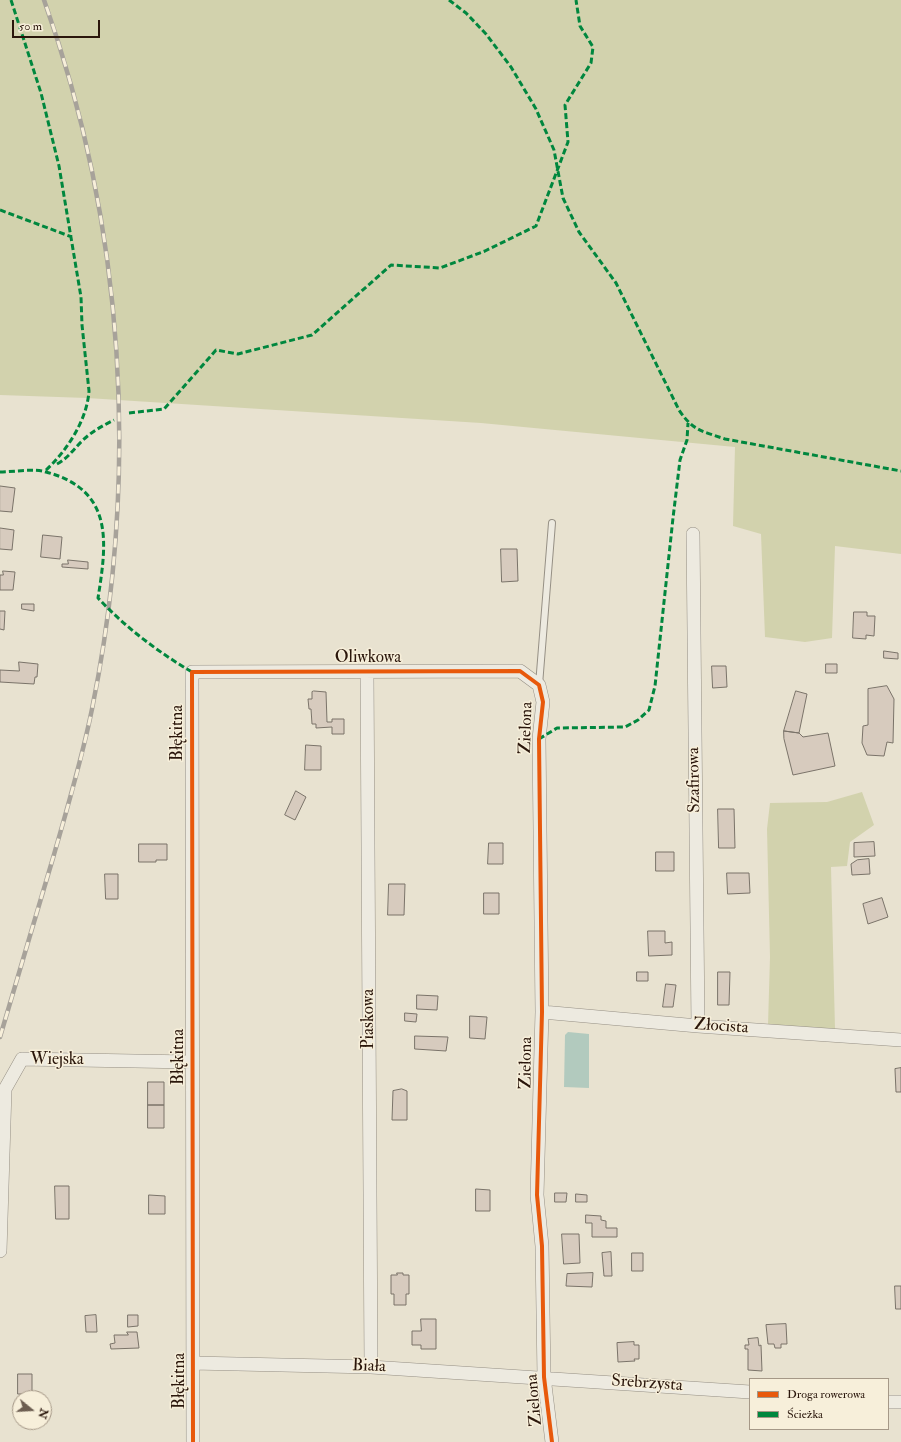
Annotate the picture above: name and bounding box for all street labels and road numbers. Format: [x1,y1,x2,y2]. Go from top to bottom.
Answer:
street label: Oliwkowa [335,648,401,668]
street label: Zielona [516,701,538,755]
street label: Błękitna [168,705,188,761]
street label: Szafirowa [684,747,706,813]
street label: Piaskowa [359,989,379,1049]
street label: Złocista [693,1015,749,1039]
street label: Błękitna [169,1029,189,1085]
street label: Zielona [516,1037,538,1089]
street label: Wiejska [30,1050,84,1070]
street label: Błękitna [170,1353,190,1409]
street label: Biała [352,1356,386,1378]
street label: Srebrzysta [611,1371,683,1397]
street label: Zielona [523,1373,547,1427]

